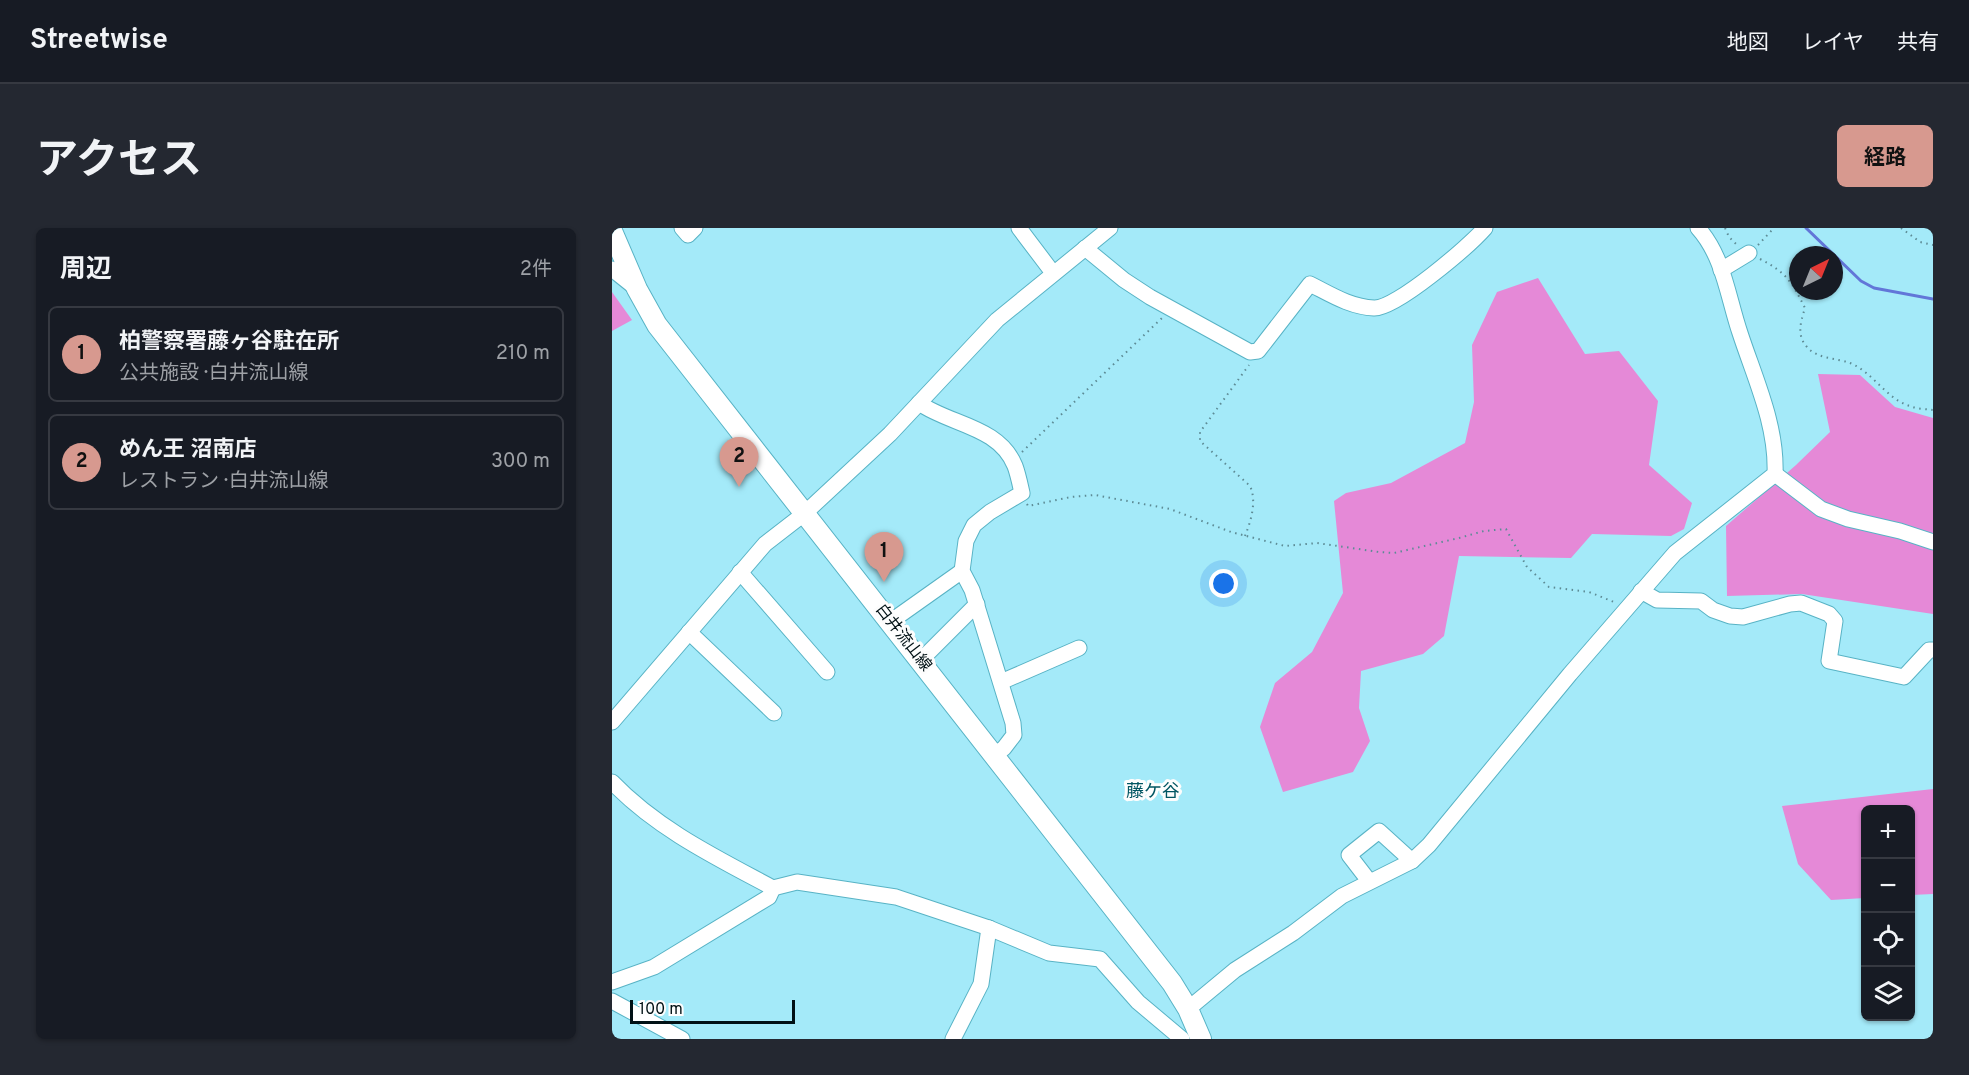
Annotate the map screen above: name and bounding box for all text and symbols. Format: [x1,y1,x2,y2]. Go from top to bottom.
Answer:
text: Streetwise [30,23,168,59]
text: 地図 [1727,30,1769,57]
text: レイヤ [1802,30,1864,57]
text: 共有 [1897,30,1939,57]
button: 経路 [1837,125,1933,187]
text: アクセス [36,136,202,189]
north arrow [1789,246,1843,300]
text: 周辺 [60,254,112,287]
text: 2件 [520,257,552,283]
text: 柏警察署藤ヶ谷駐在所 [119,329,339,356]
text: 1 [78,341,86,367]
text: 210 m [496,341,550,367]
text: 公共施設 · 白井流山線 [119,361,308,387]
text: めん王 沼南店 [119,437,257,464]
pin: 2 [720,438,758,487]
text: 2 [75,449,88,475]
text: 300 m [491,449,550,475]
text: レストラン · 白井流山線 [119,469,328,495]
pin: 1 [864,532,904,582]
your location [1209,569,1238,598]
street label: 白井流山線 [870,600,936,676]
district label: 藤ケ谷 [1126,781,1180,804]
map controls [1861,805,1915,1021]
button: + [1861,805,1915,859]
button: − [1861,859,1915,913]
button: locate [1861,913,1915,967]
button: layers [1861,967,1915,1021]
scale bar [630,997,795,1024]
text: 100 m [639,1000,683,1020]

